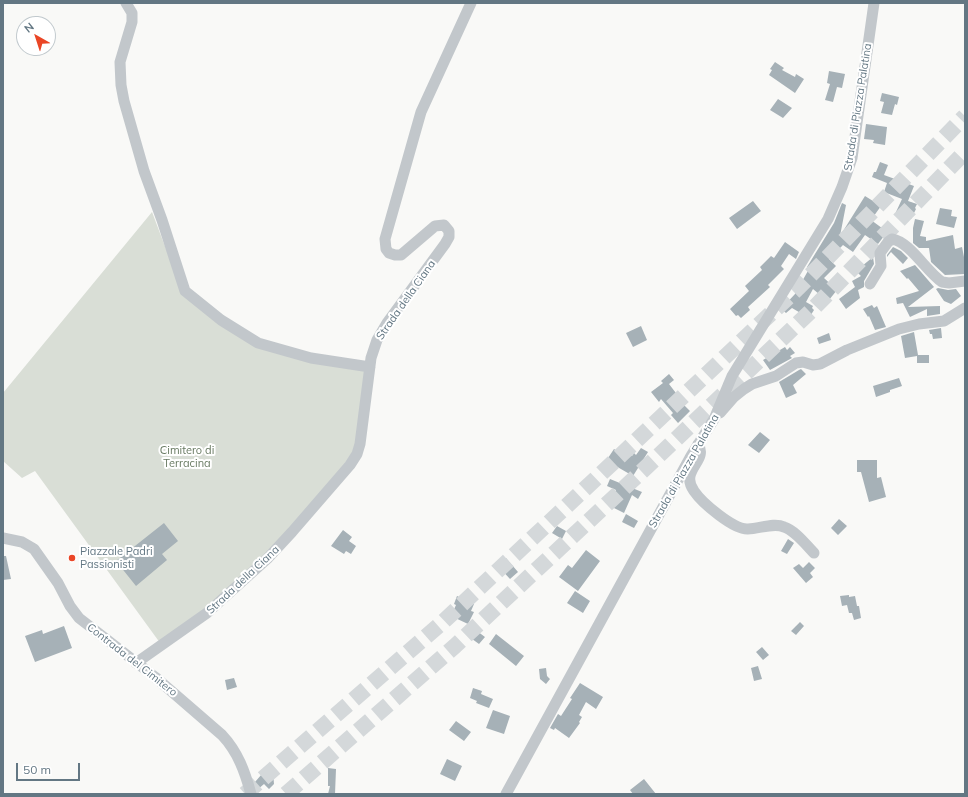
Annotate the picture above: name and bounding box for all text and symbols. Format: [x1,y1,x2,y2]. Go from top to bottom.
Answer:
north arrow [16,16,56,56]
text: N [21,19,37,36]
street label: Strada di Piazza Palatina [841,42,875,172]
street label: Strada della Ciana [374,258,438,342]
street label: Strada di Piazza Palatina [646,412,722,530]
park label: Cimitero di Terracina [160,444,214,470]
street label: Strada della Ciana [204,543,282,617]
place label: Piazzale Padri Passionisti [80,545,153,571]
marker: Piazzale Padri Passionisti [67,553,77,563]
street label: Contrada del Cimitero [84,621,180,699]
scale bar [18,755,82,781]
text: 50 m [23,762,51,777]

